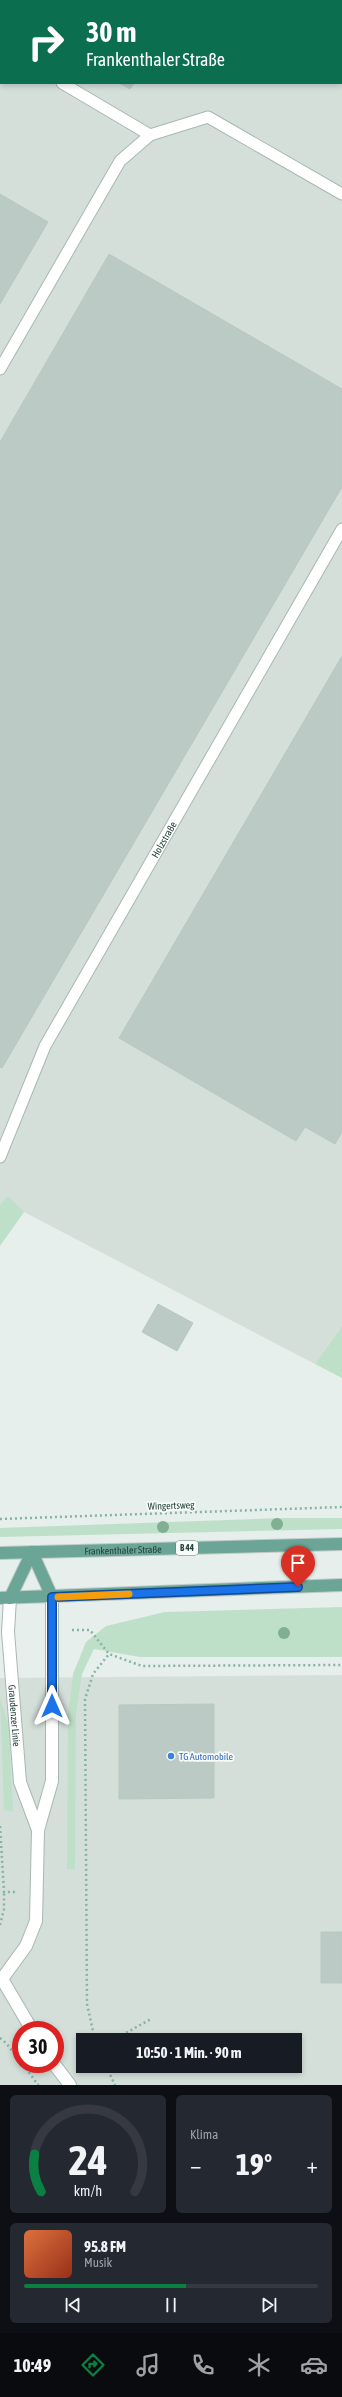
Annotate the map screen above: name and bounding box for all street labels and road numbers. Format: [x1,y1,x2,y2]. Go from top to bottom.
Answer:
street label: Holzstraße [149,819,179,860]
street label: Wingertsweg [147,1499,195,1512]
road number: B 44 [176,1541,198,1555]
street label: Frankenthaler Straße [84,1544,162,1557]
street label: Graudenzer Linie [6,1684,22,1748]

